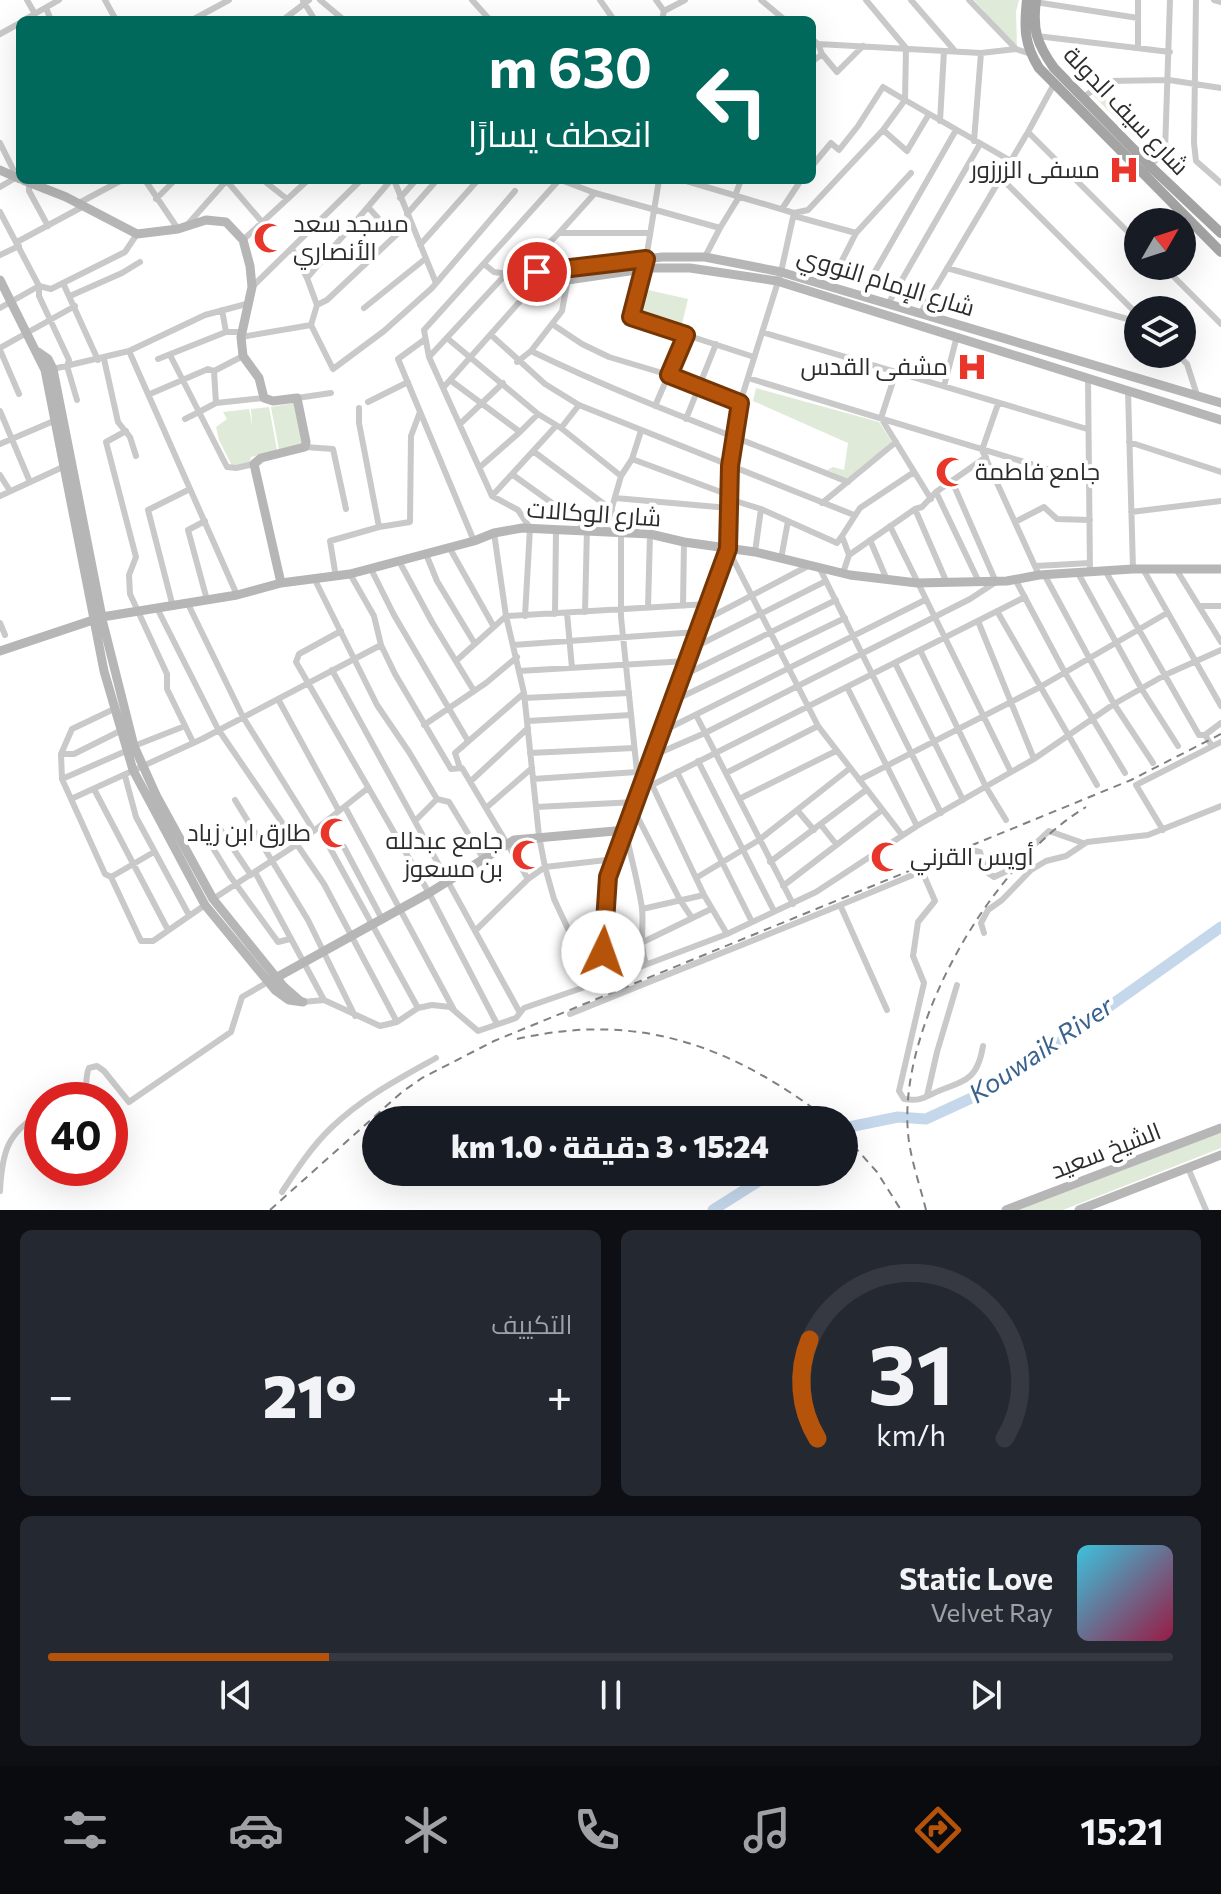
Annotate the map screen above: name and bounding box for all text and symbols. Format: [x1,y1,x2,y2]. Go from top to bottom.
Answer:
text: 630 m [488,31,652,100]
street label: شارع سيف الدولة [1056,40,1196,182]
icon: left [680,48,784,152]
text: انعطف يسارًا [468,110,652,154]
hospital icon: مسفى الزرزور [1107,153,1141,187]
place label: مسفى الزرزور [969,154,1100,184]
place label: مسجد سعد الأنصاري [293,208,409,270]
north arrow [1124,208,1196,280]
map controls [1124,208,1196,368]
mosque icon: مسجد سعد الأنصاري [252,221,286,255]
pin [503,238,571,306]
street label: شارع الإمام النووي [793,240,979,326]
icon: arrive [515,250,559,294]
button: layers [1124,296,1196,368]
hospital icon: مشفى القدس [955,350,989,384]
place label: مشفى القدس [801,351,948,381]
mosque icon: جامع فاطمة [934,455,968,489]
place label: جامع فاطمة [975,456,1100,488]
street label: شارع الوكالات [526,493,662,535]
mosque icon: طارق ابن زياد [318,816,352,850]
place label: طارق ابن زياد [187,817,311,848]
place label: جامع عبدلله بن مسعوز [386,825,503,883]
mosque icon: جامع عبدلله بن مسعوز [510,838,544,872]
mosque icon: أويس القرني [869,840,903,874]
place label: أويس القرني [910,841,1034,876]
position arrow [561,910,645,994]
water label: Kouwaik River [962,988,1120,1108]
speed limit sign: 40 [24,1082,128,1186]
street label: الشيخ سعيد [1046,1115,1166,1187]
text: 15:24 · 3 دقيقة · 1.0 km [451,1127,769,1164]
text: التكييف [491,1308,573,1339]
text: 31 [868,1320,954,1422]
text: 21° [263,1357,357,1430]
text: − [48,1367,73,1421]
text: + [547,1367,572,1421]
text: km/h [876,1417,946,1452]
text: Static Love [899,1559,1053,1596]
text: Velvet Ray [931,1596,1053,1627]
icon: previous [214,1673,258,1717]
icon: pause [589,1673,633,1717]
icon: next [964,1673,1008,1717]
icon: filters [57,1802,113,1858]
icon: car [228,1802,284,1858]
icon: climate [398,1802,454,1858]
icon: phone [569,1802,625,1858]
icon: music [739,1802,795,1858]
icon: directions [910,1802,966,1858]
text: 15:21 [1080,1808,1164,1852]

